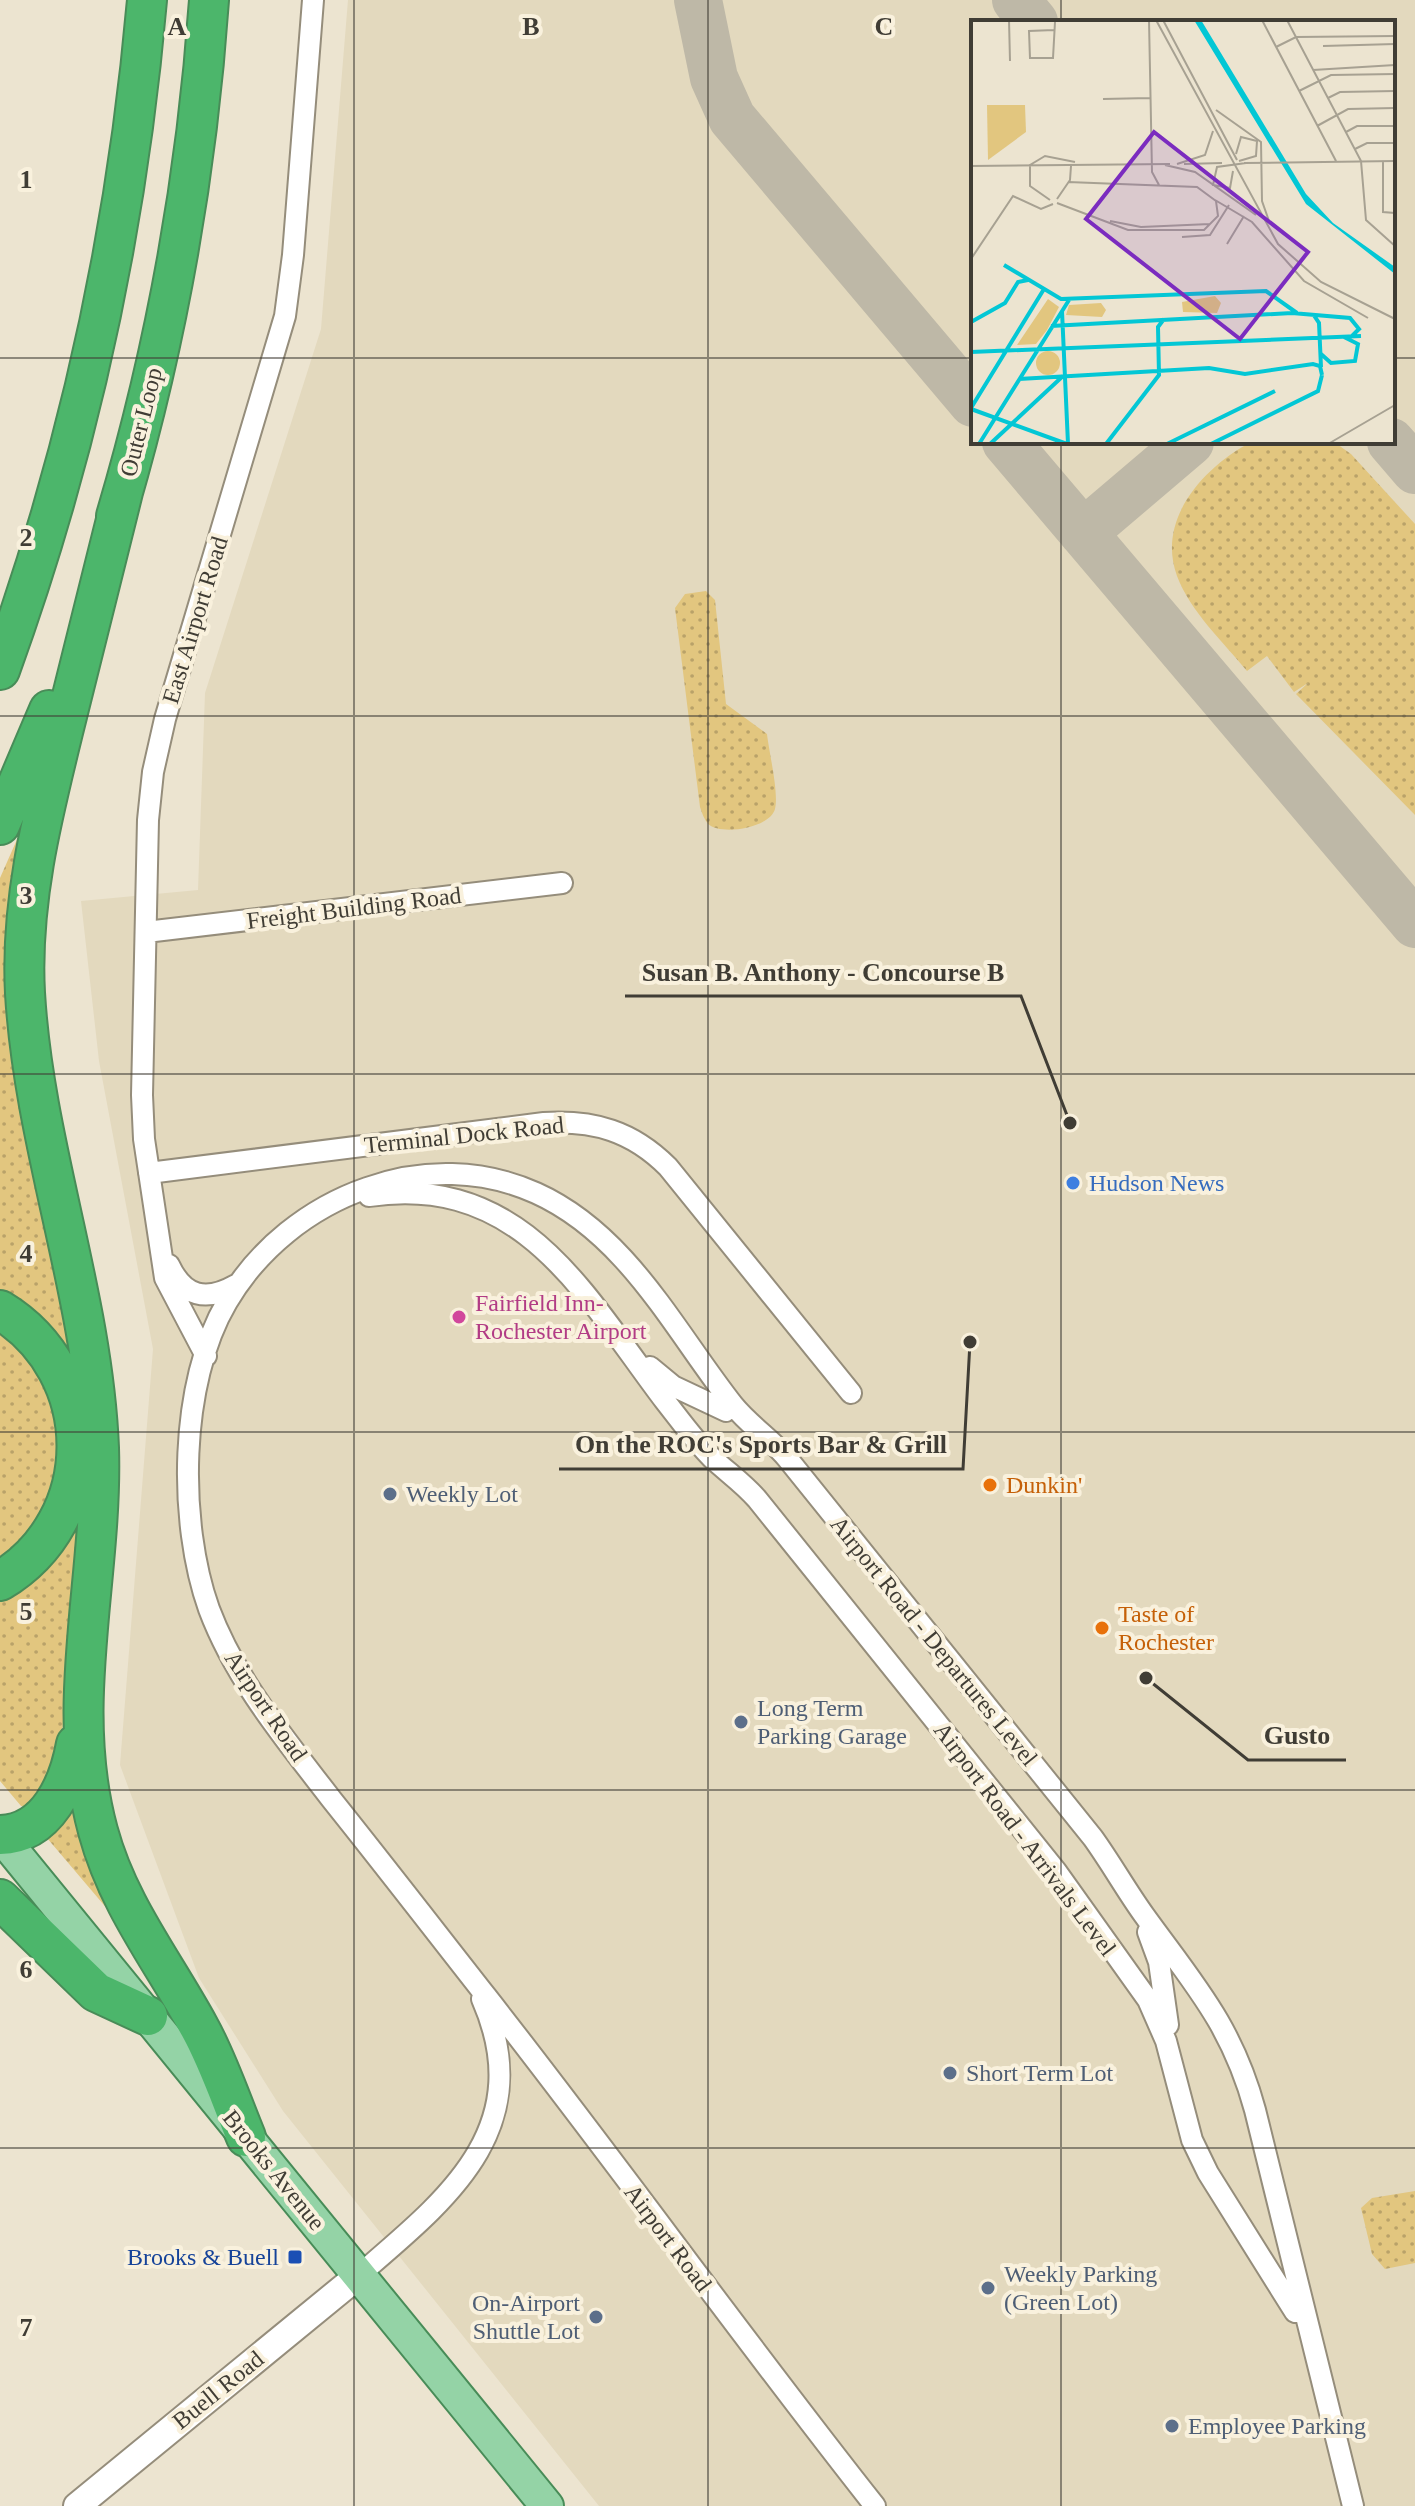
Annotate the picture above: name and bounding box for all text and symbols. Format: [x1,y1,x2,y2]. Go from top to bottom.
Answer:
text: A [168,12,187,41]
text: B [522,12,540,41]
text: C [875,12,893,41]
inset map [971,20,1395,444]
text: 1 [20,165,33,194]
street label: Outer Loop [115,365,167,479]
text: 2 [20,523,33,552]
street label: East Airport Road [157,533,233,707]
text: 3 [20,881,33,910]
street label: Freight Building Road [245,882,463,934]
callout: Susan B. Anthony - Concourse B [625,946,1021,996]
text: Susan B. Anthony - Concourse B [642,958,1004,987]
street label: Terminal Dock Road [363,1112,565,1158]
place label: Hudson News [1089,1170,1224,1196]
marker: Hudson News [1064,1174,1082,1192]
text: 4 [20,1239,33,1268]
place label: Fairfield Inn- Rochester Airport [475,1290,647,1344]
marker: Fairfield Inn- Rochester Airport [450,1308,468,1326]
callout: On the ROC's Sports Bar & Grill [559,1419,963,1469]
text: On the ROC's Sports Bar & Grill [575,1430,947,1459]
place label: Dunkin' [1006,1472,1082,1498]
marker: Dunkin' [981,1476,999,1494]
place label: Weekly Lot [406,1481,518,1507]
marker: Weekly Lot [381,1485,399,1503]
street label: Airport Road - Departures Level [825,1511,1043,1771]
text: 5 [20,1597,33,1626]
place label: Taste of Rochester [1118,1601,1214,1655]
marker: Taste of Rochester [1093,1619,1111,1637]
street label: Airport Road [220,1646,312,1766]
place label: Long Term Parking Garage [757,1695,907,1749]
callout: Gusto [1248,1710,1346,1760]
marker: Long Term Parking Garage [732,1713,750,1731]
street label: Airport Road - Arrivals Level [929,1717,1121,1961]
text: Gusto [1264,1721,1330,1750]
text: 6 [20,1955,33,1984]
place label: Short Term Lot [966,2060,1114,2086]
marker: Short Term Lot [941,2064,959,2082]
street label: Brooks Avenue [218,2105,330,2235]
street label: Airport Road [619,2179,717,2297]
place label: Brooks & Buell [127,2244,279,2270]
marker: Brooks & Buell [286,2248,304,2266]
place label: Weekly Parking (Green Lot) [1004,2261,1157,2315]
marker: Weekly Parking (Green Lot) [979,2279,997,2297]
place label: On-Airport Shuttle Lot [472,2290,580,2344]
marker: On-Airport Shuttle Lot [587,2308,605,2326]
text: 7 [20,2313,33,2342]
street label: Buell Road [168,2346,268,2434]
place label: Employee Parking [1188,2413,1366,2439]
marker: Employee Parking [1163,2417,1181,2435]

